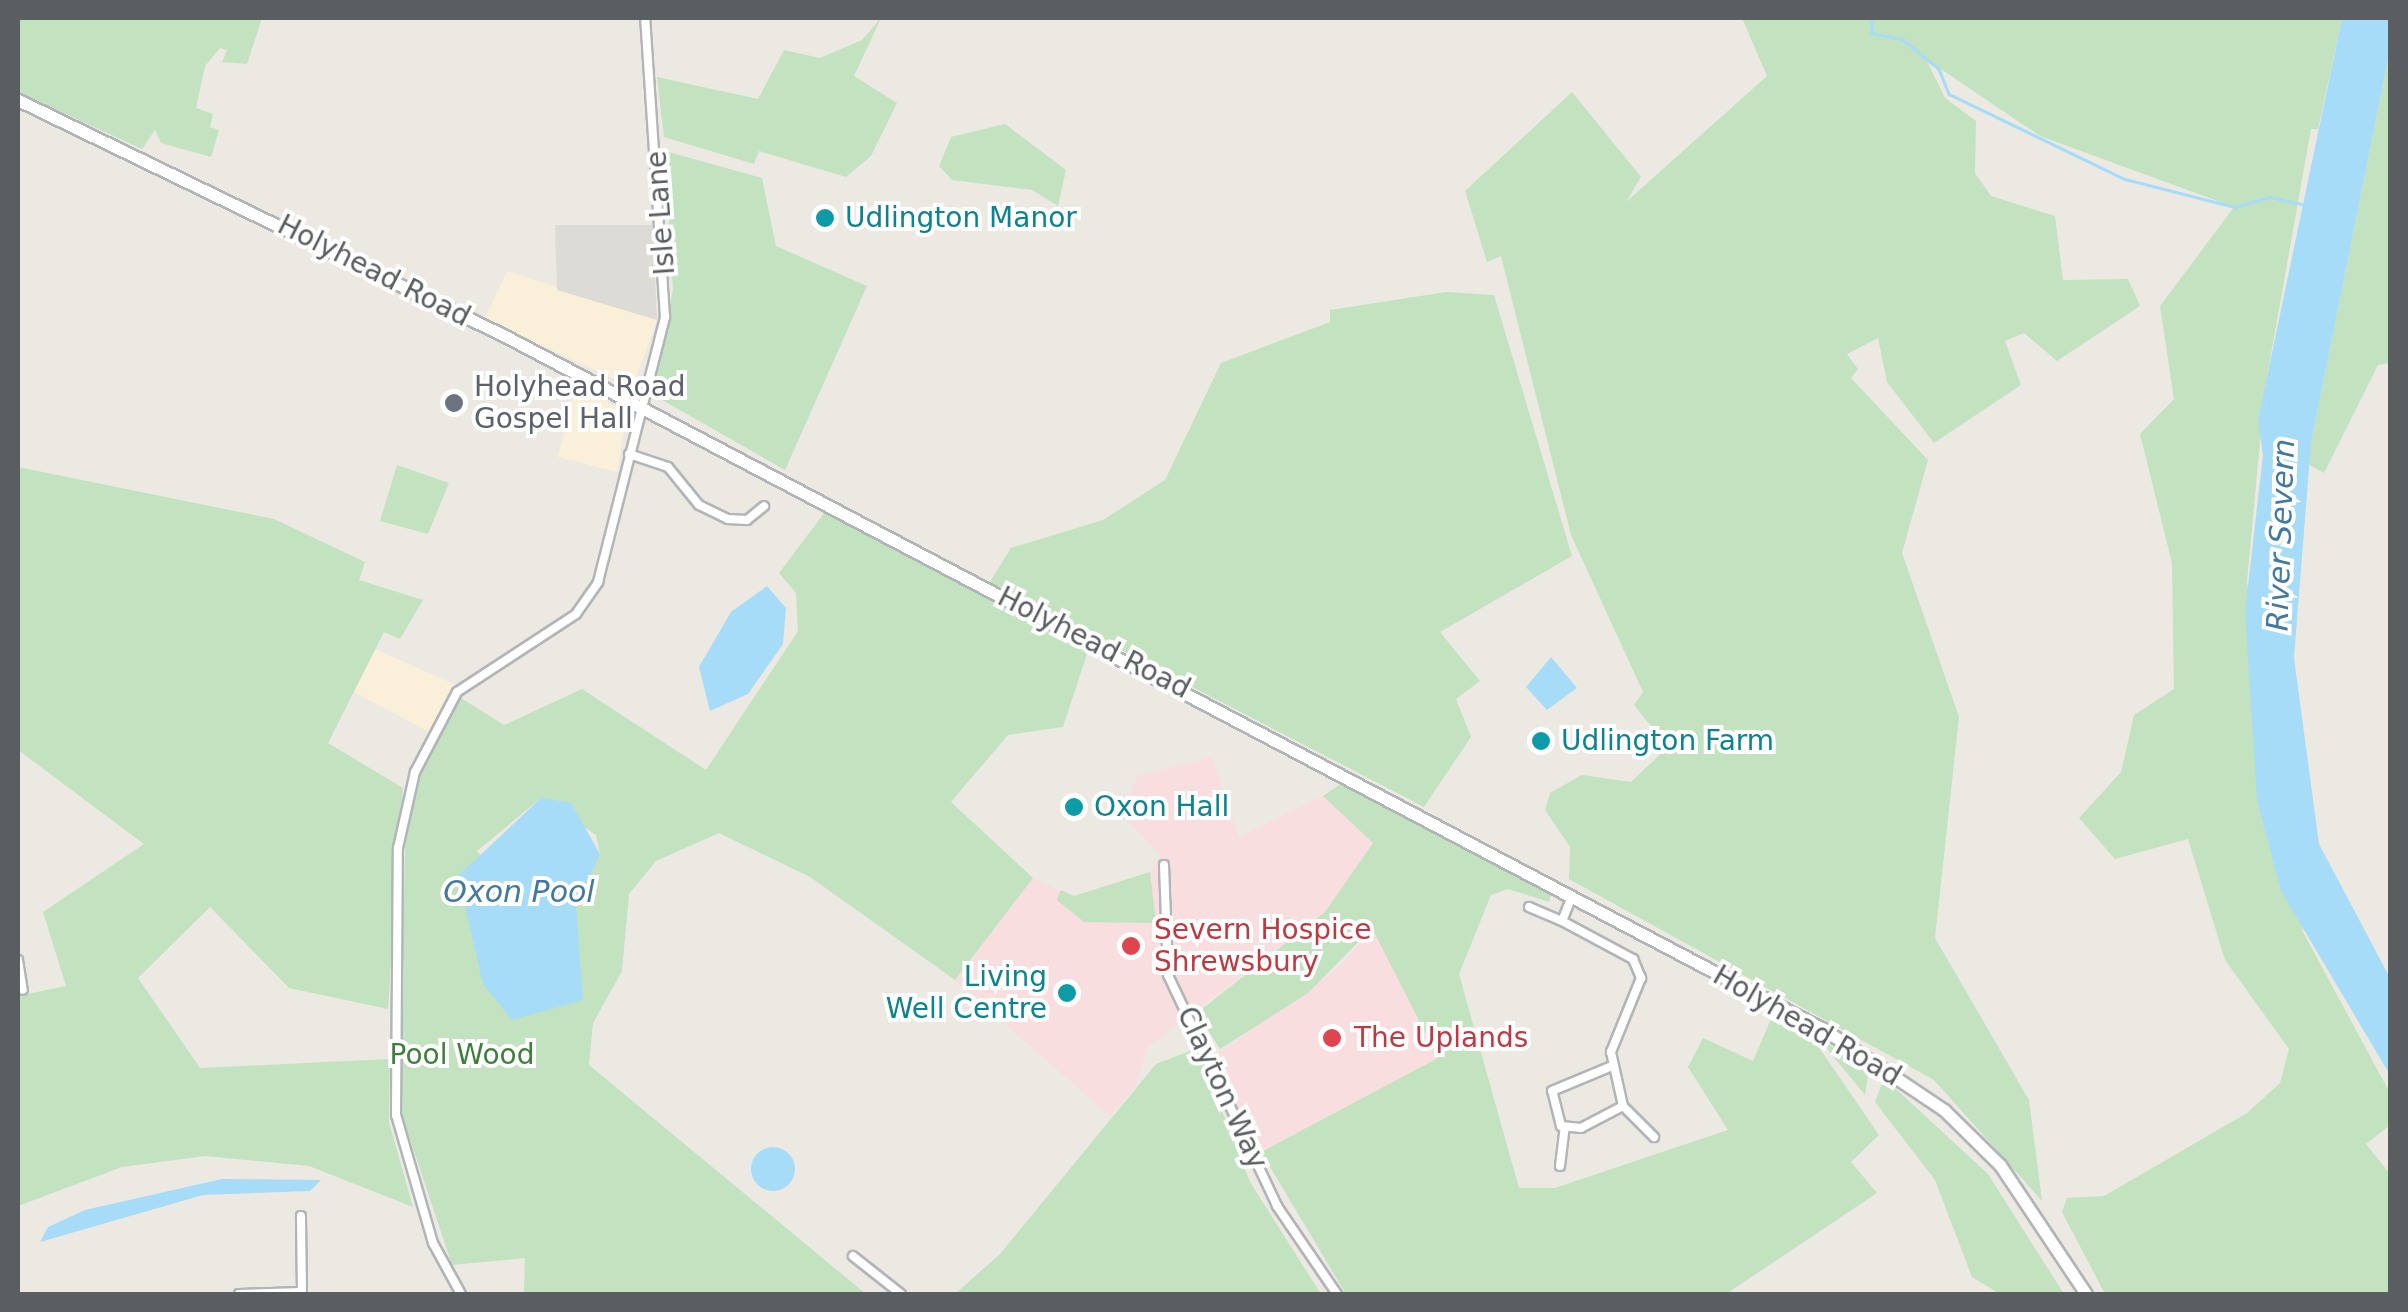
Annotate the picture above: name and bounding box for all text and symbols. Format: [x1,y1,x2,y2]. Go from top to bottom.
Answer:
street label: Isle Lane [640,150,682,276]
place label: Udlington Manor [845,201,1077,235]
marker: Udlington Manor [814,207,836,229]
street label: Holyhead Road [272,208,476,334]
place label: Holyhead Road Gospel Hall [474,370,686,436]
marker: Holyhead Road Gospel Hall [443,392,465,414]
water label: River Severn [2260,438,2302,632]
street label: Holyhead Road [992,580,1196,706]
place label: Udlington Farm [1561,724,1774,758]
marker: Udlington Farm [1530,730,1552,752]
place label: Oxon Hall [1094,790,1229,824]
marker: Oxon Hall [1063,796,1085,818]
water label: Oxon Pool [443,874,595,910]
place label: Severn Hospice Shrewsbury [1154,913,1371,979]
marker: Severn Hospice Shrewsbury [1118,933,1144,959]
street label: Holyhead Road [1707,959,1907,1093]
place label: Living Well Centre [886,960,1047,1026]
marker: Living Well Centre [1056,982,1078,1004]
street label: Clayton Way [1170,1001,1274,1175]
place label: The Uplands [1354,1021,1528,1055]
marker: The Uplands [1319,1025,1345,1051]
park label: Pool Wood [390,1038,534,1072]

